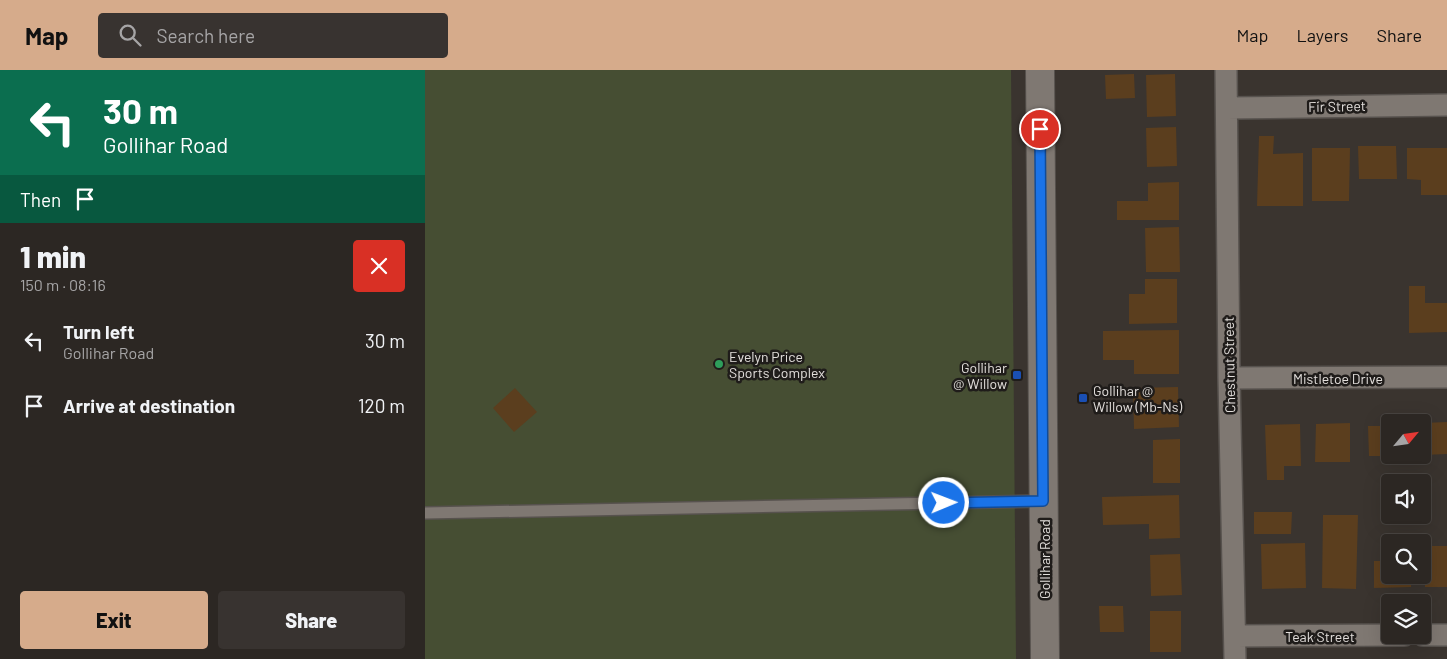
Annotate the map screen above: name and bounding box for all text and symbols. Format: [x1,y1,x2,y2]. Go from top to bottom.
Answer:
search box [98,13,448,58]
text: Map [25,21,68,50]
icon: search [116,21,144,49]
text: Search here [156,24,255,47]
text: Map [1236,24,1268,46]
text: Layers [1296,24,1349,46]
text: Share [1377,24,1422,46]
text: 30 m [103,89,178,131]
icon: left [20,90,85,155]
street label: Fir Street [1308,97,1366,115]
pin [1019,108,1061,150]
icon: arrive [1026,115,1054,143]
text: Gollihar Road [103,131,228,157]
icon: arrive [71,185,99,213]
text: Then [20,188,61,211]
text: 1 min [20,238,86,274]
button: close [353,240,405,292]
text: 150 m · 08:16 [20,275,106,294]
street label: Chestnut Street [1220,317,1238,413]
text: Turn left [63,320,134,343]
icon: left [20,327,48,355]
text: 30 m [365,329,405,352]
text: Gollihar Road [63,343,154,362]
place label: Evelyn Price Sports Complex [729,348,825,381]
marker: Evelyn Price Sports Complex [713,358,725,370]
place label: Gollihar @ Willow [953,359,1007,392]
marker: Gollihar @ Willow [1011,369,1023,381]
street label: Mistletoe Drive [1293,370,1383,387]
place label: Gollihar @ Willow (Mb-Ns) [1093,382,1182,415]
icon: arrive [20,392,48,420]
marker: Gollihar @ Willow (Mb-Ns) [1077,392,1089,404]
text: Arrive at destination [63,394,235,417]
text: 120 m [358,394,405,417]
north arrow [1381,414,1431,464]
map controls [1381,414,1431,644]
button: sound [1381,474,1431,524]
position arrow [917,476,969,528]
street label: Gollihar Road [1036,519,1053,599]
button: search [1381,534,1431,584]
button: Exit [20,591,208,649]
button: Share [218,591,405,649]
button: layers [1381,594,1431,644]
street label: Teak Street [1285,628,1355,645]

